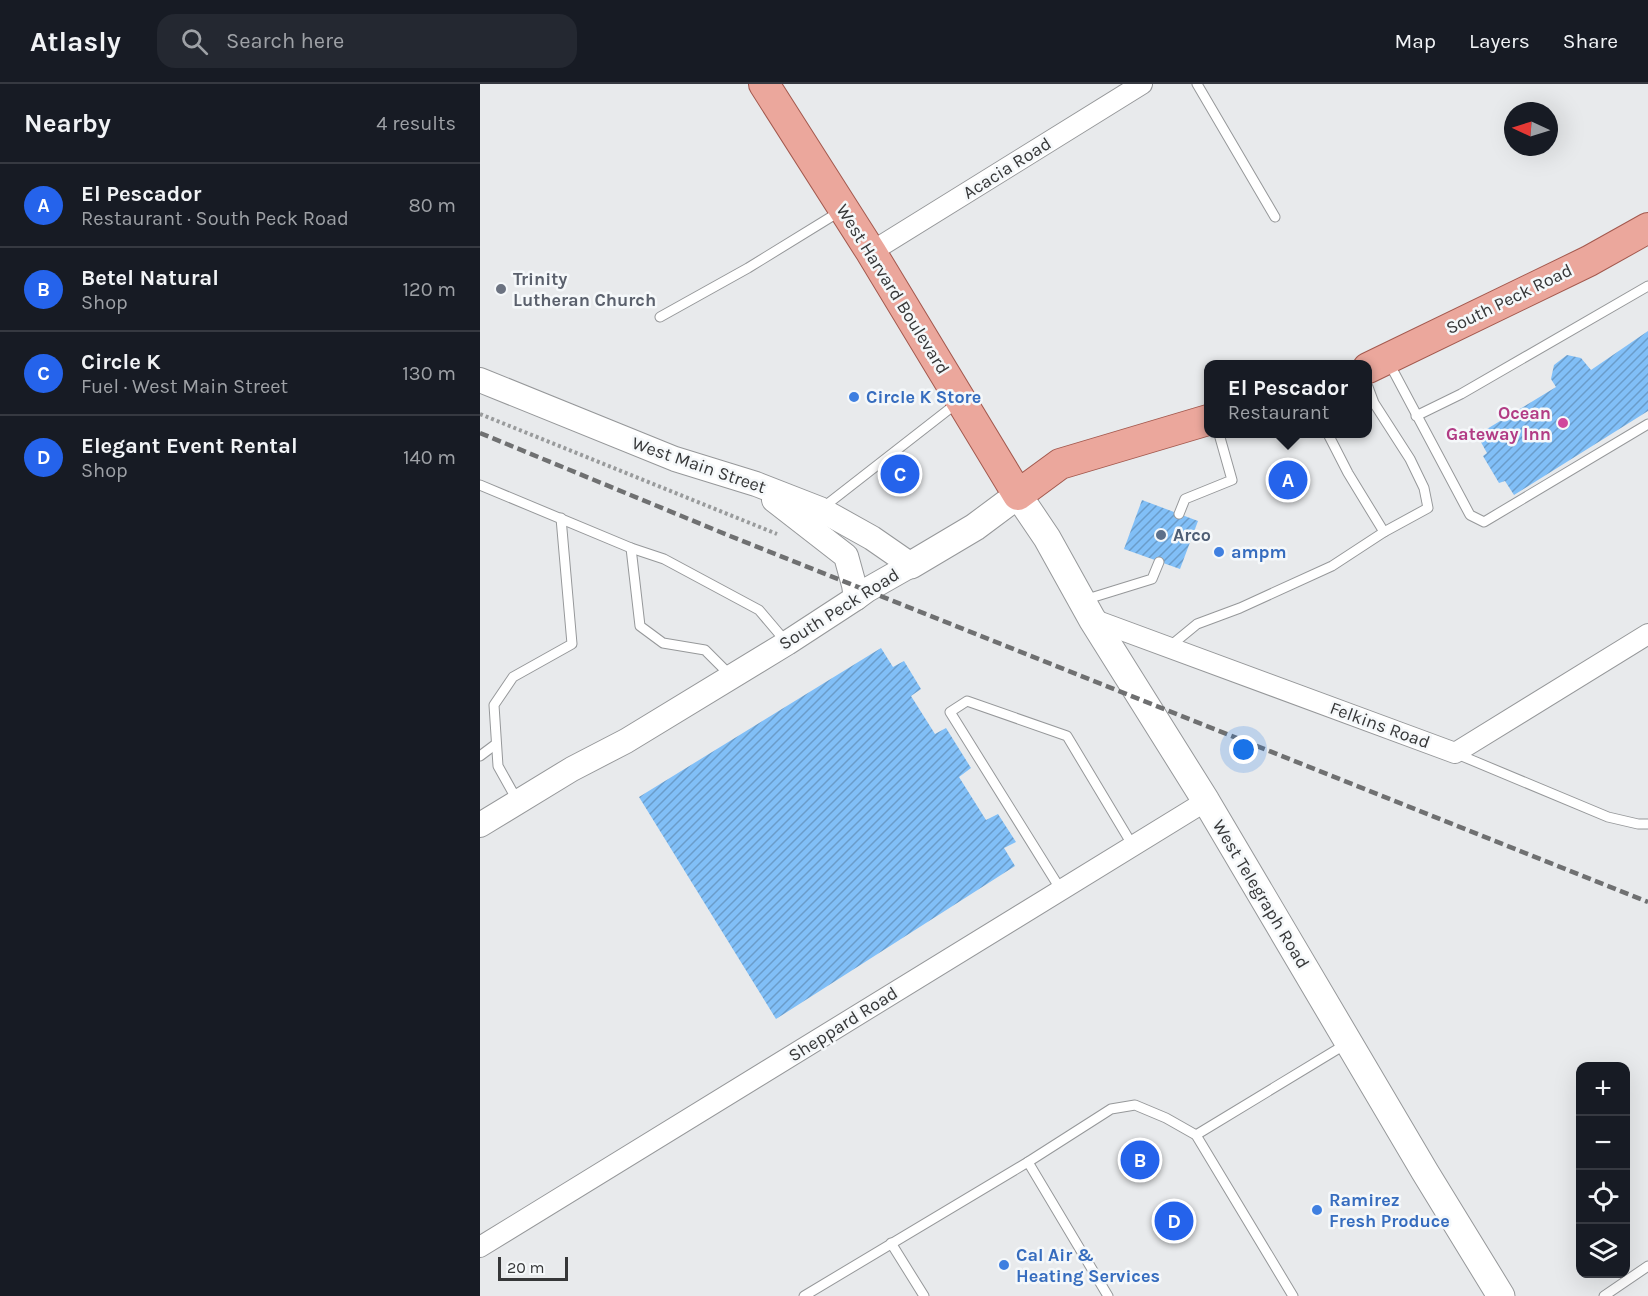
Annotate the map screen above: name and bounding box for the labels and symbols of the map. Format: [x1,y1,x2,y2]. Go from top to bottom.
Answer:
north arrow [1504,102,1558,156]
street label: Acacia Road [959,132,1055,204]
street label: West Harvard Boulevard [832,200,954,378]
street label: South Peck Road [1442,259,1576,339]
place label: Trinity Lutheran Church [513,268,656,311]
marker: Trinity Lutheran Church [494,282,508,296]
place label: Circle K Store [866,386,981,408]
marker: Circle K Store [847,390,861,404]
place label: Ocean Gateway Inn [1446,402,1551,445]
marker: Ocean Gateway Inn [1556,416,1570,430]
street label: West Main Street [629,432,769,498]
pin: C [880,452,920,496]
pin: A [1268,458,1308,502]
place label: Arco [1173,524,1211,546]
marker: Arco [1154,528,1168,542]
place label: ampm [1231,541,1287,563]
marker: ampm [1212,545,1226,559]
street label: South Peck Road [775,563,903,655]
street label: Felkins Road [1327,697,1433,753]
your location [1229,735,1258,764]
street label: West Telegraph Road [1208,815,1314,973]
street label: Sheppard Road [784,982,902,1066]
pin: B [1120,1138,1160,1182]
place label: Ramirez Fresh Produce [1329,1189,1450,1232]
pin: D [1154,1198,1194,1244]
marker: Ramirez Fresh Produce [1310,1203,1324,1217]
place label: Cal Air & Heating Services [1016,1244,1160,1287]
scale bar [498,1254,568,1282]
marker: Cal Air & Heating Services [997,1258,1011,1272]

